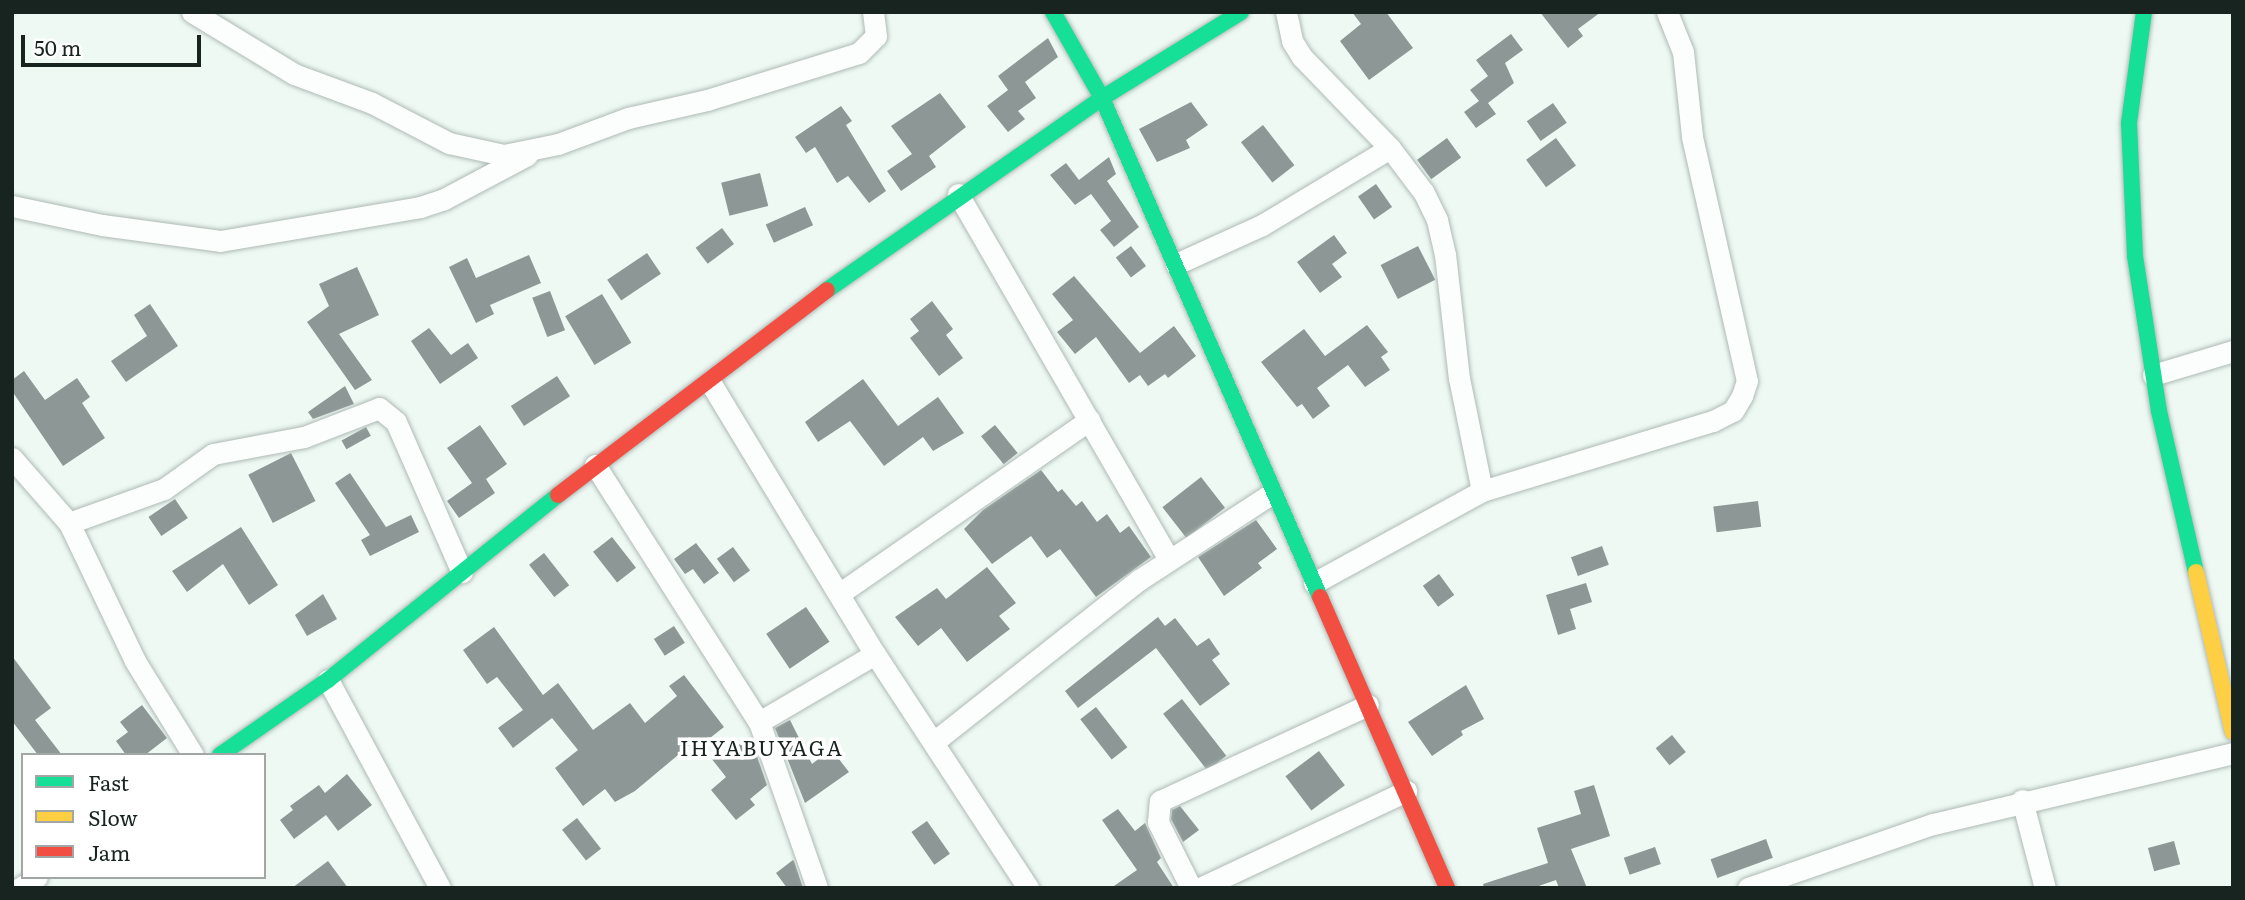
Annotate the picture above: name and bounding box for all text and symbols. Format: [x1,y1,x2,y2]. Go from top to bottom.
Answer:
scale bar [24,21,205,65]
text: 50 m [34,31,81,62]
district label: IHYABUYAGA [681,734,843,760]
legend [21,753,266,879]
text: Fast [88,766,129,797]
text: Slow [88,801,138,832]
text: Jam [88,836,130,867]

